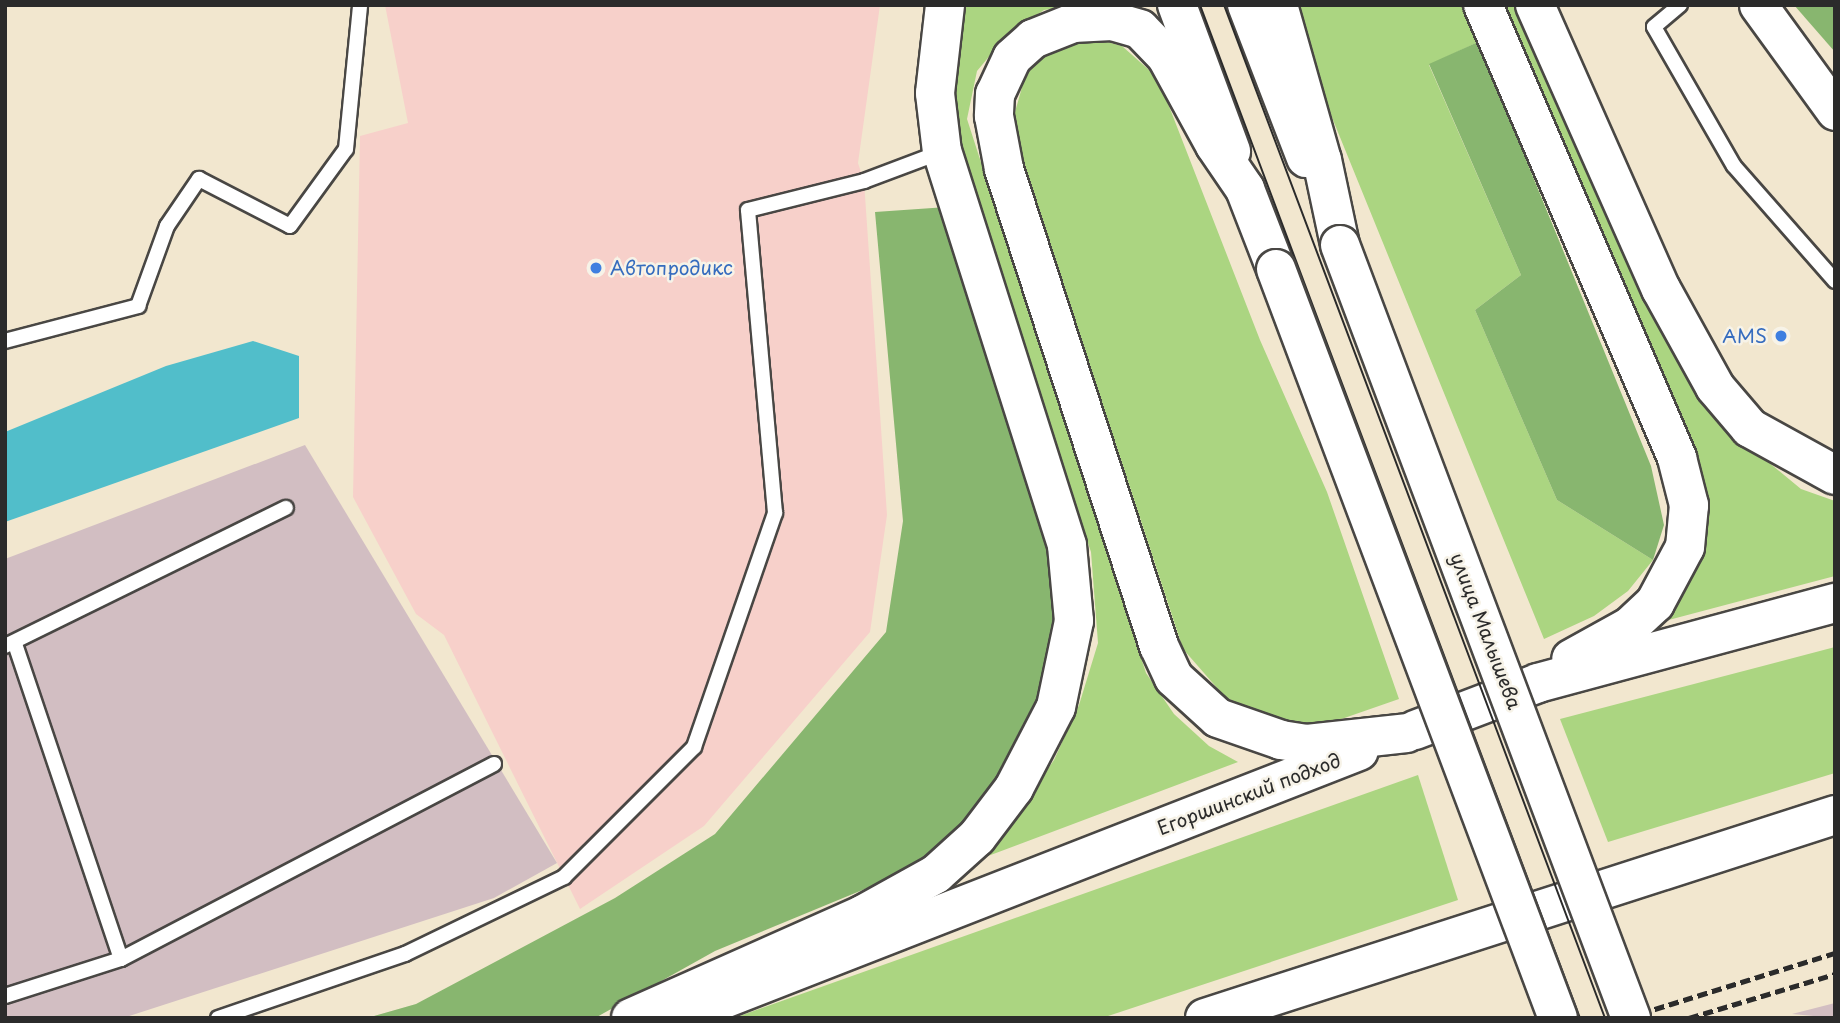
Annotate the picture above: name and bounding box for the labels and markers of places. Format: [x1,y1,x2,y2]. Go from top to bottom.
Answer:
place label: Автопродикс [610,257,733,279]
marker: Автопродикс [588,260,604,276]
place label: AMS [1722,325,1767,347]
marker: AMS [1773,328,1789,344]

